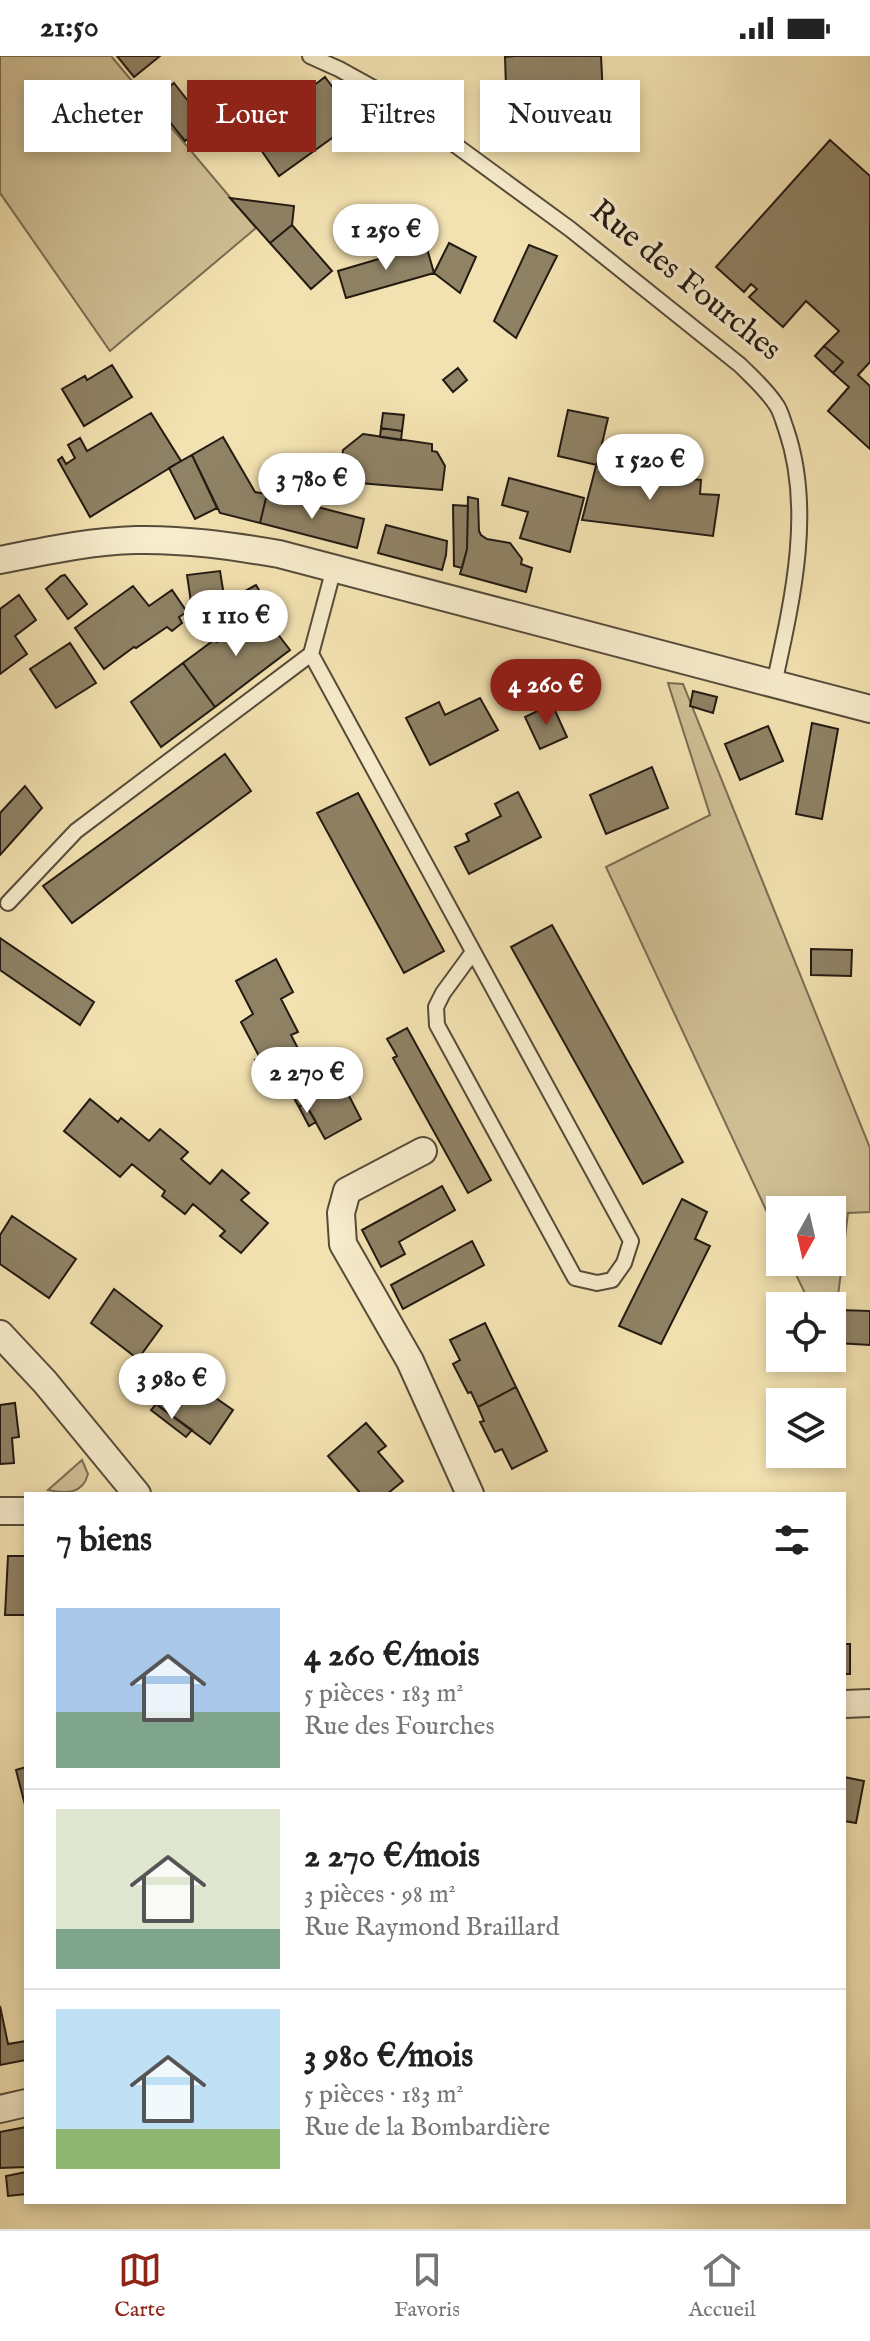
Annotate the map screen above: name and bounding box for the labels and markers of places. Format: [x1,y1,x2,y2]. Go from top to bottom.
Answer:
pin: 1 250 € [312,204,460,272]
pin: 1 520 € [576,434,724,502]
pin: 3 780 € [238,453,386,521]
pin: 1 110 € [162,590,310,658]
pin: 4 260 € [472,659,620,727]
pin: 2 270 € [233,1047,381,1115]
pin: 3 980 € [98,1353,246,1421]

